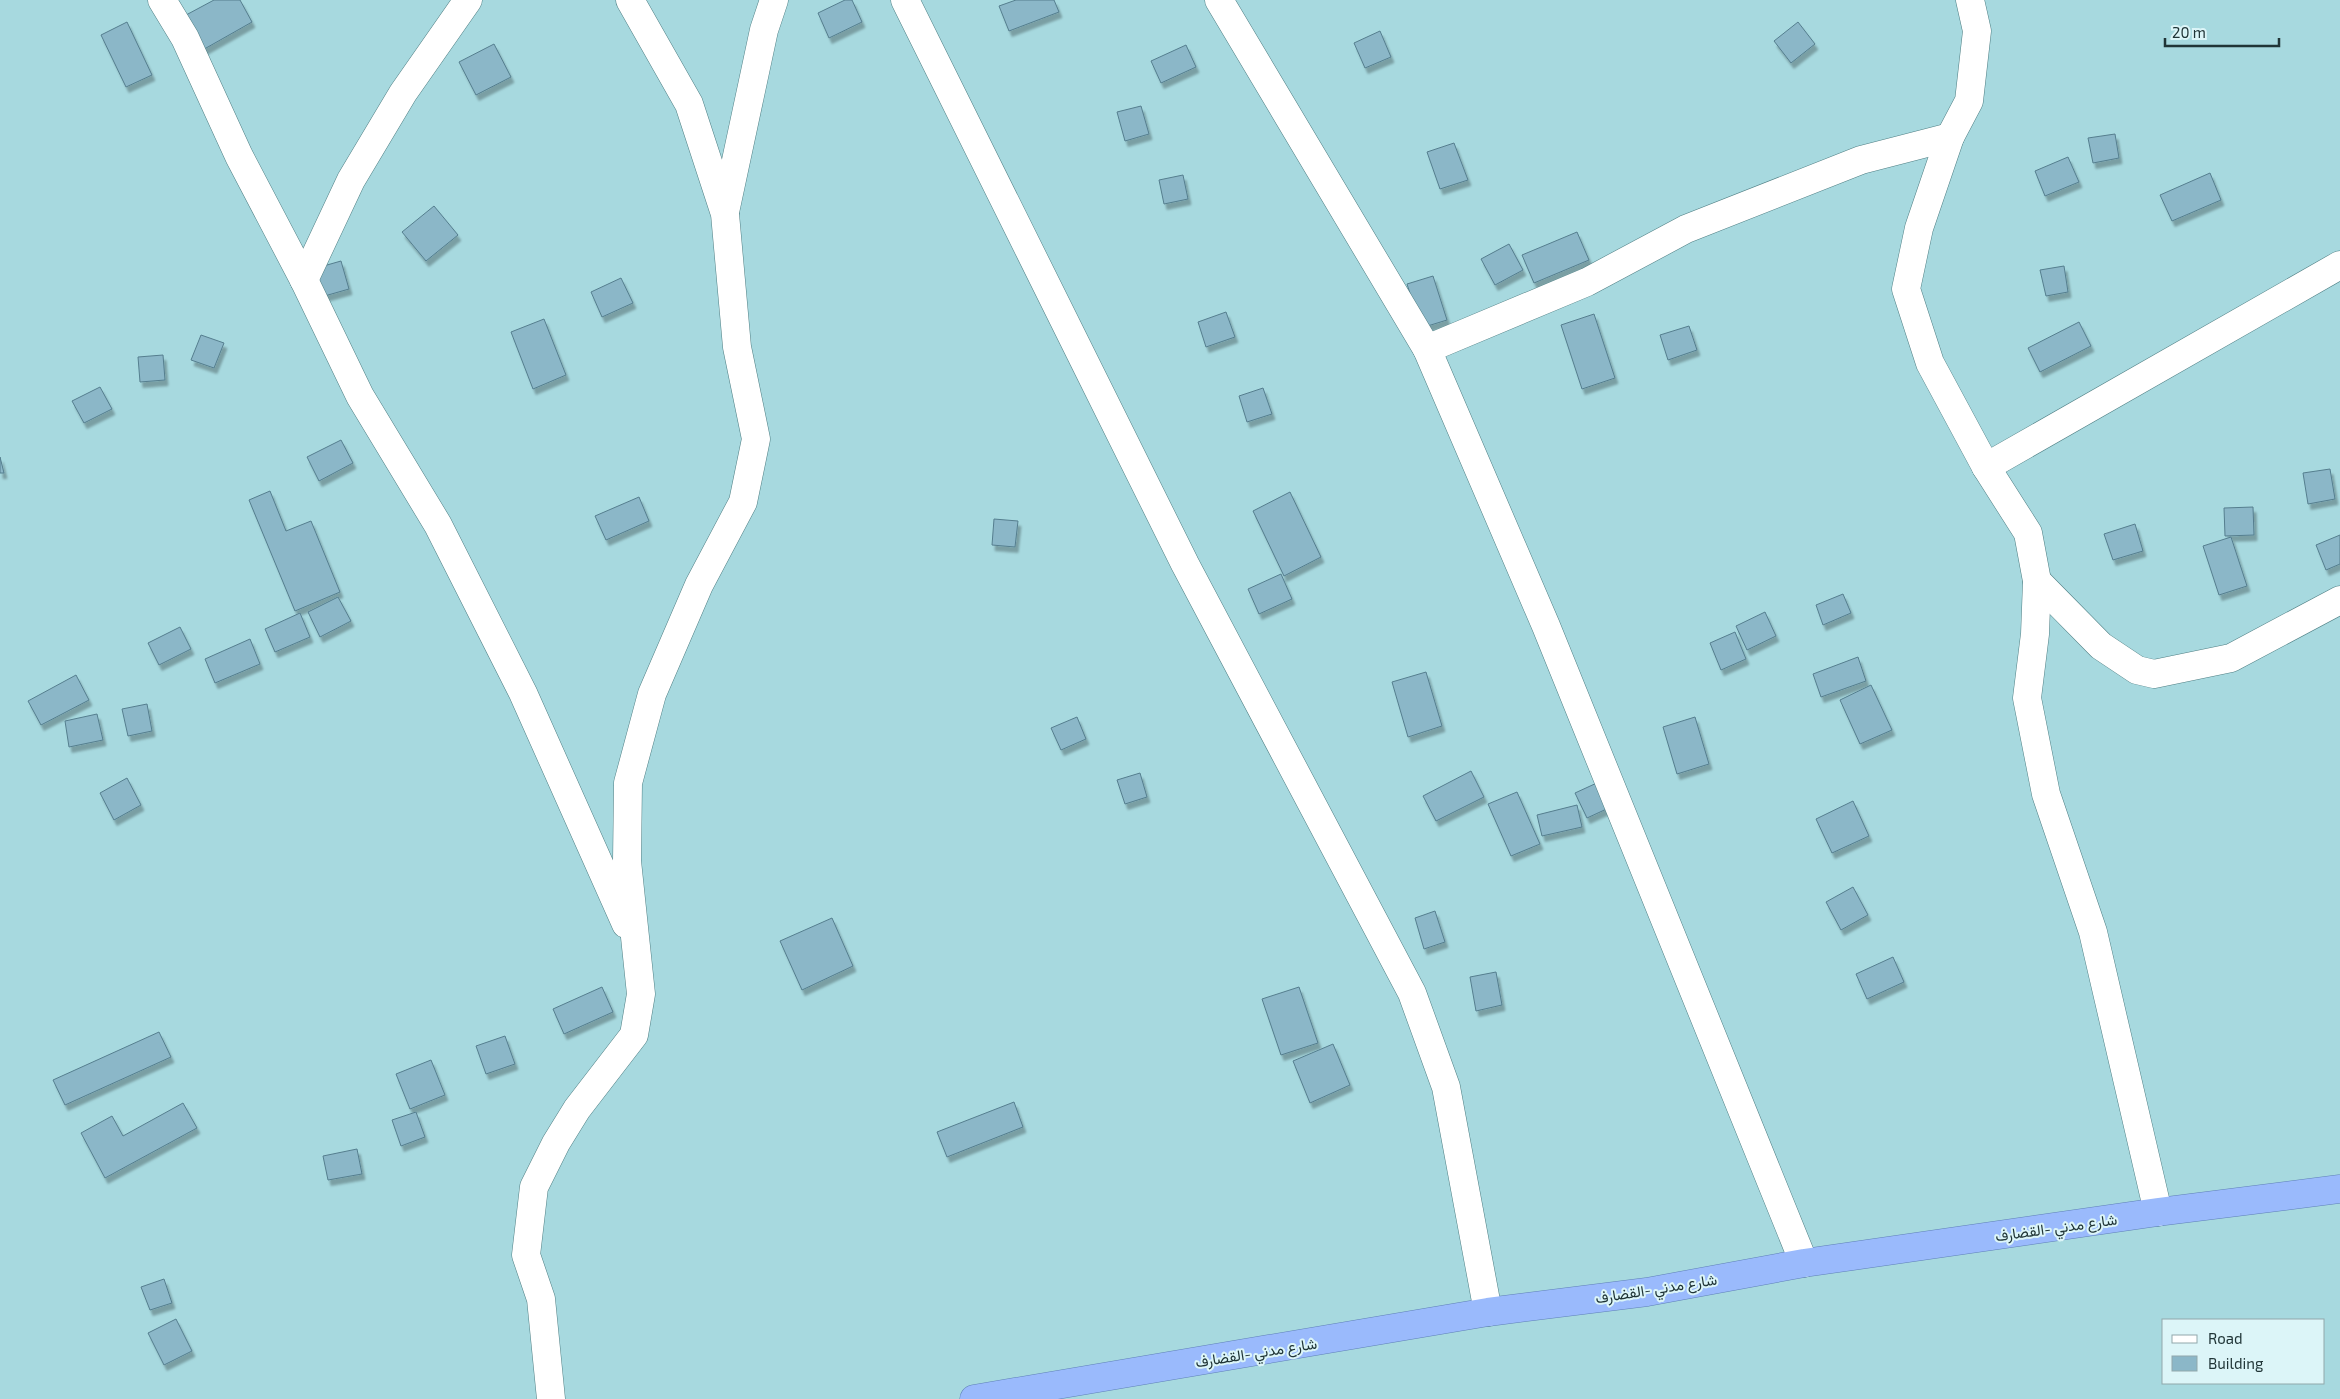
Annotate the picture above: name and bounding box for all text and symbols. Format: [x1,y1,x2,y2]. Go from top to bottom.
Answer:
scale bar [2165,15,2279,47]
text: 20 m [2172,23,2206,41]
street label: شارع مدني -القضارف [1994,1210,2119,1249]
street label: شارع مدني -القضارف [1594,1269,1719,1311]
legend [2162,1319,2325,1384]
text: Road [2208,1329,2243,1347]
street label: شارع مدني -القضارف [1194,1333,1319,1375]
text: Building [2208,1354,2264,1372]

